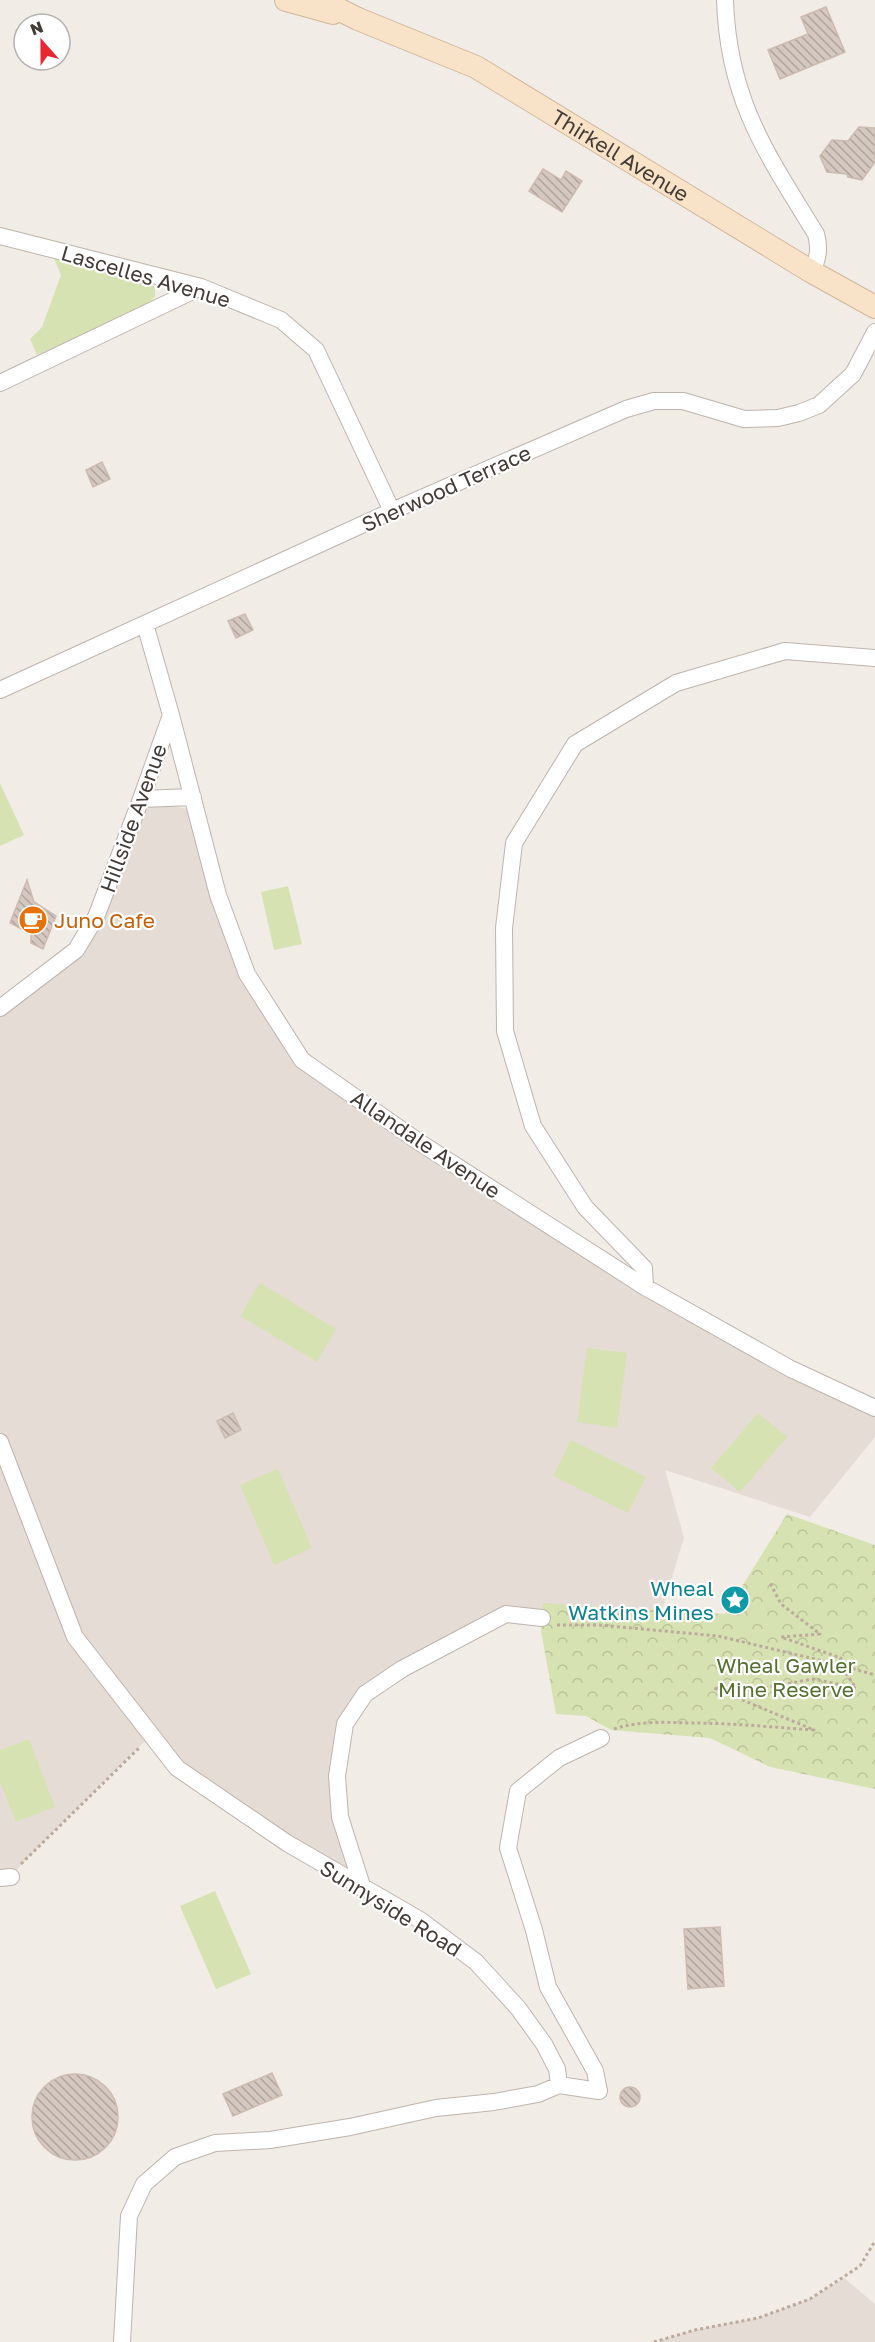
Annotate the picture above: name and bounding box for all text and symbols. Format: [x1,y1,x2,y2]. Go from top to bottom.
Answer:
north arrow [12,12,72,72]
text: N [27,16,46,40]
street label: Thirkell Avenue [547,103,694,207]
street label: Lascelles Avenue [58,239,234,313]
street label: Sherwood Terrace [357,439,535,537]
street label: Hillside Avenue [94,740,172,896]
cafe icon: Juno Cafe [17,904,49,936]
place label: Juno Cafe [54,907,155,933]
street label: Allandale Avenue [346,1084,506,1204]
place label: Wheal Watkins Mines [568,1575,714,1625]
place icon: Wheal Watkins Mines [719,1584,751,1616]
park label: Wheal Gawler Mine Reserve [716,1652,856,1702]
street label: Sunnyside Road [315,1854,467,1962]

